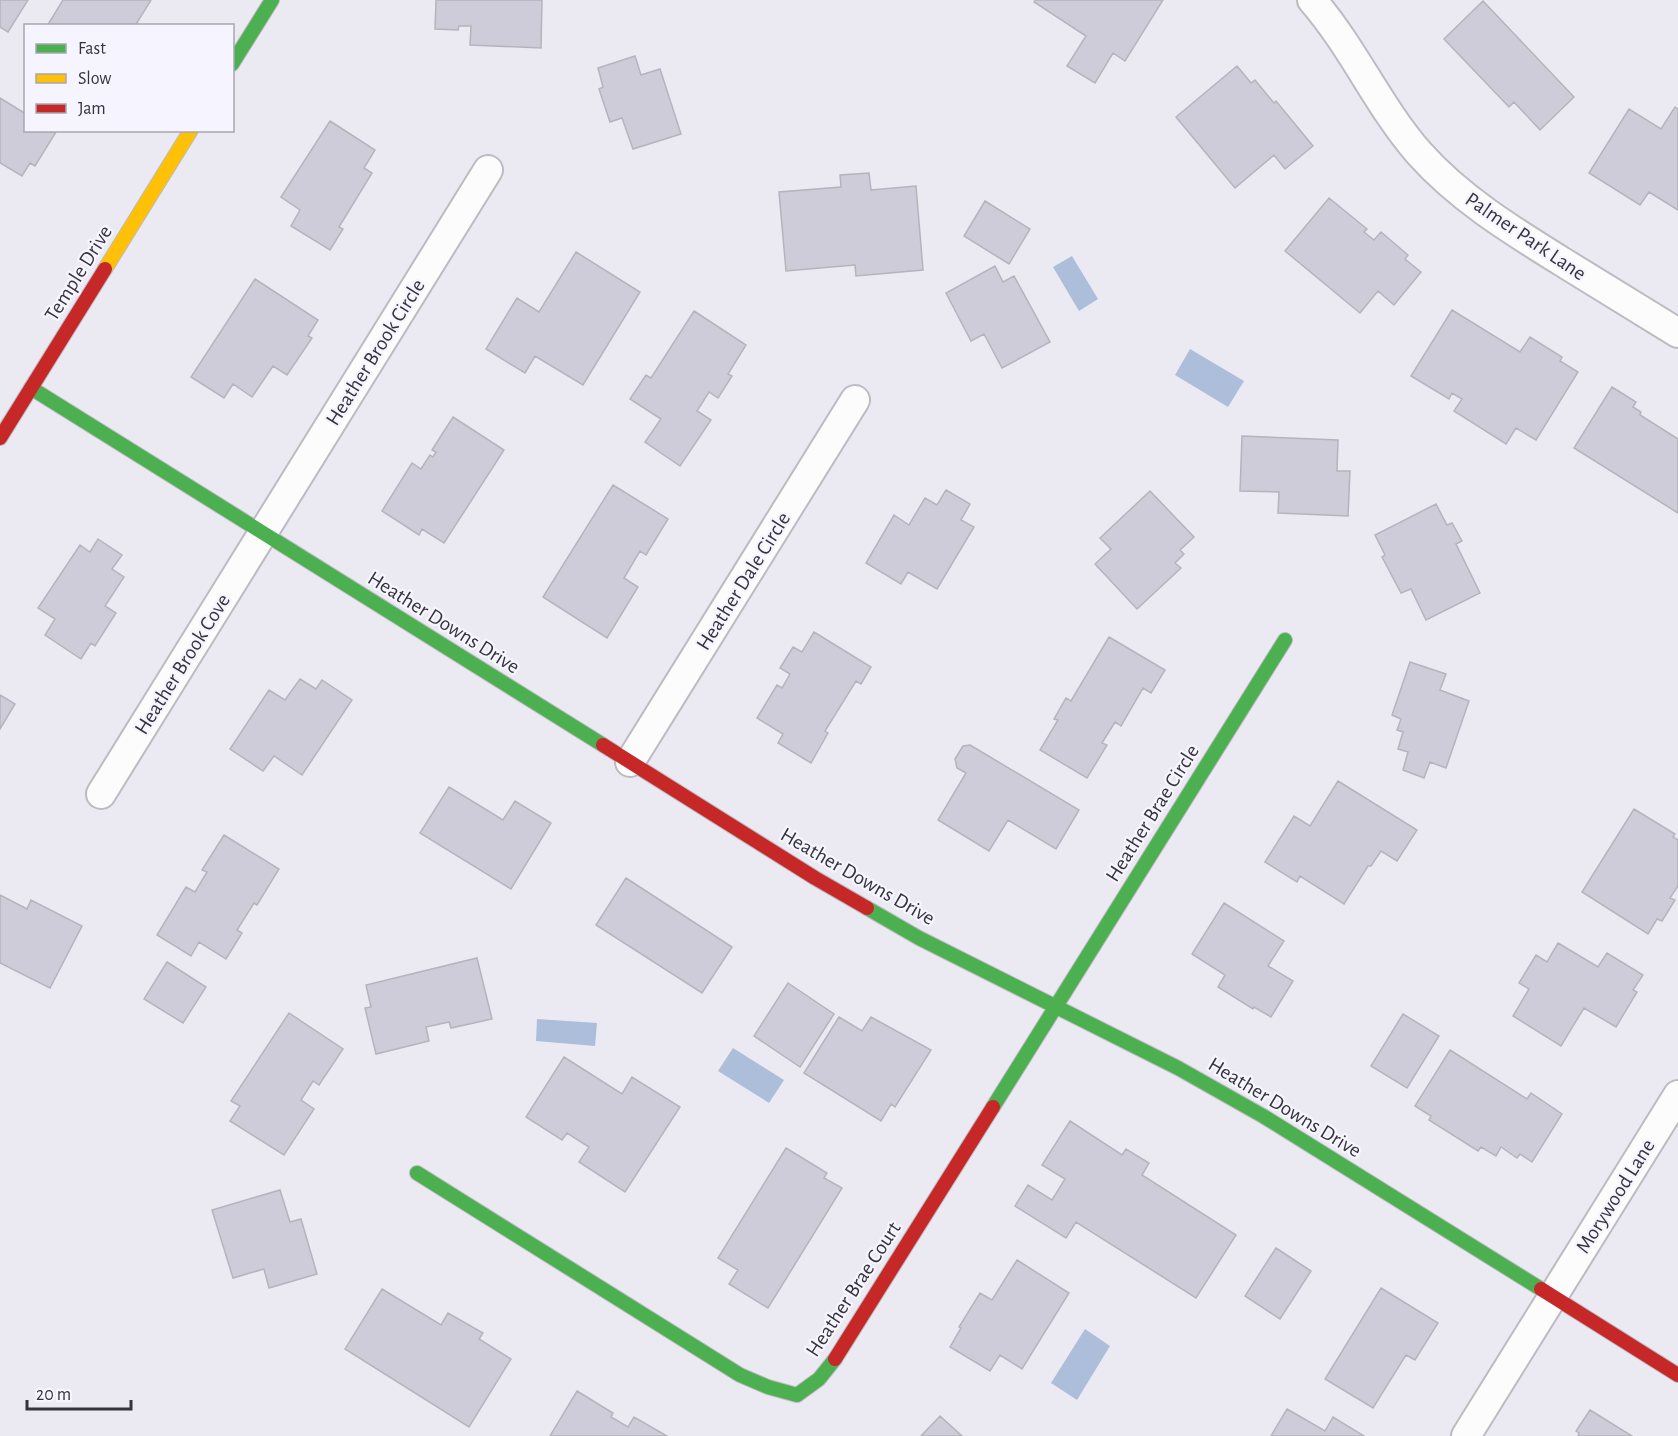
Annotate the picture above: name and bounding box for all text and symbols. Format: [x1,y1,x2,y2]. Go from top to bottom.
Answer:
legend [24,24,234,132]
text: Fast [78,40,106,58]
text: Slow [78,70,111,88]
text: Jam [78,100,106,118]
street label: Palmer Park Lane [1462,188,1590,284]
street label: Temple Drive [41,222,116,325]
street label: Heather Brook Circle [322,275,429,429]
street label: Heather Dale Circle [693,509,794,654]
street label: Heather Downs Drive [364,567,523,678]
street label: Heather Brook Cove [131,590,234,738]
street label: Heather Brae Circle [1102,741,1203,885]
street label: Heather Downs Drive [777,824,939,929]
street label: Heather Downs Drive [1205,1054,1365,1161]
street label: Morywood Lane [1572,1136,1659,1257]
street label: Heather Brae Court [802,1218,905,1360]
scale bar [27,1373,130,1411]
text: 20 m [36,1386,71,1404]

